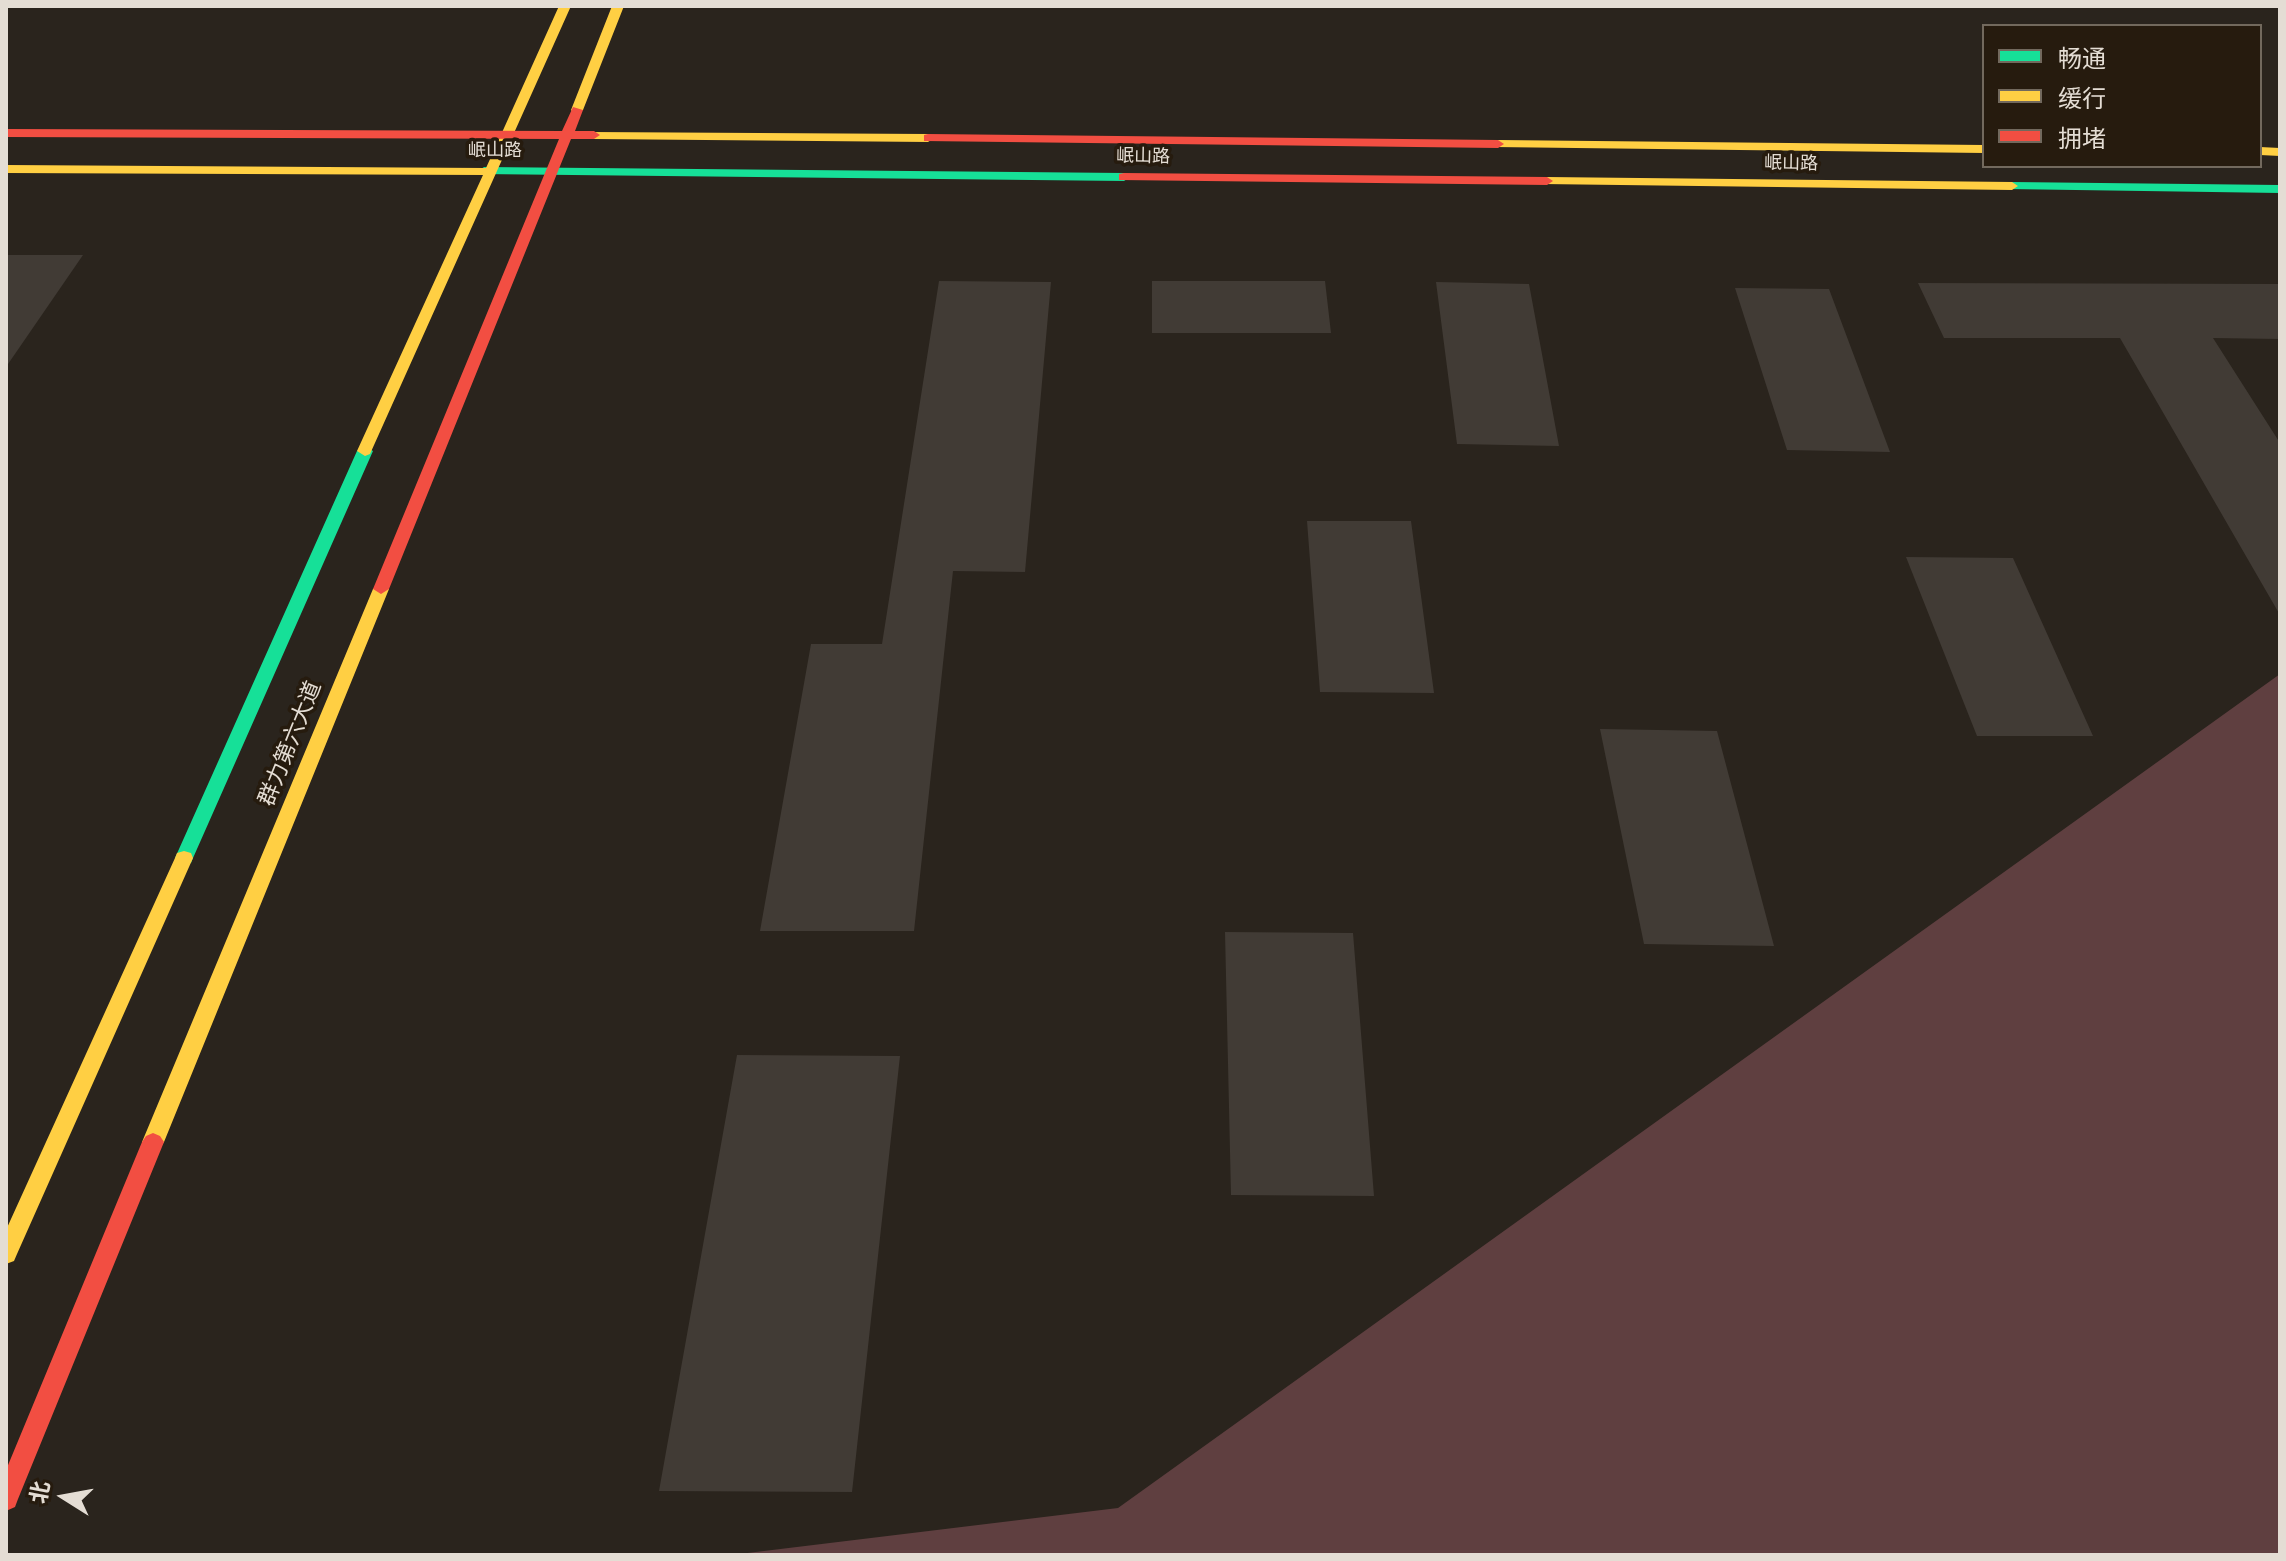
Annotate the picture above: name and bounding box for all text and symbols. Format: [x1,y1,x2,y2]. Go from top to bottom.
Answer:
legend [1982,24,2262,168]
text: 畅通 [2058,46,2106,72]
text: 缓行 [2058,86,2106,112]
text: 拥堵 [2058,126,2106,152]
street label: 岷山路 [468,140,522,162]
street label: 岷山路 [1116,146,1170,168]
street label: 岷山路 [1764,153,1818,175]
street label: 群力第六大道 [254,678,328,810]
north arrow [24,1457,104,1537]
text: 北 [26,1479,54,1506]

